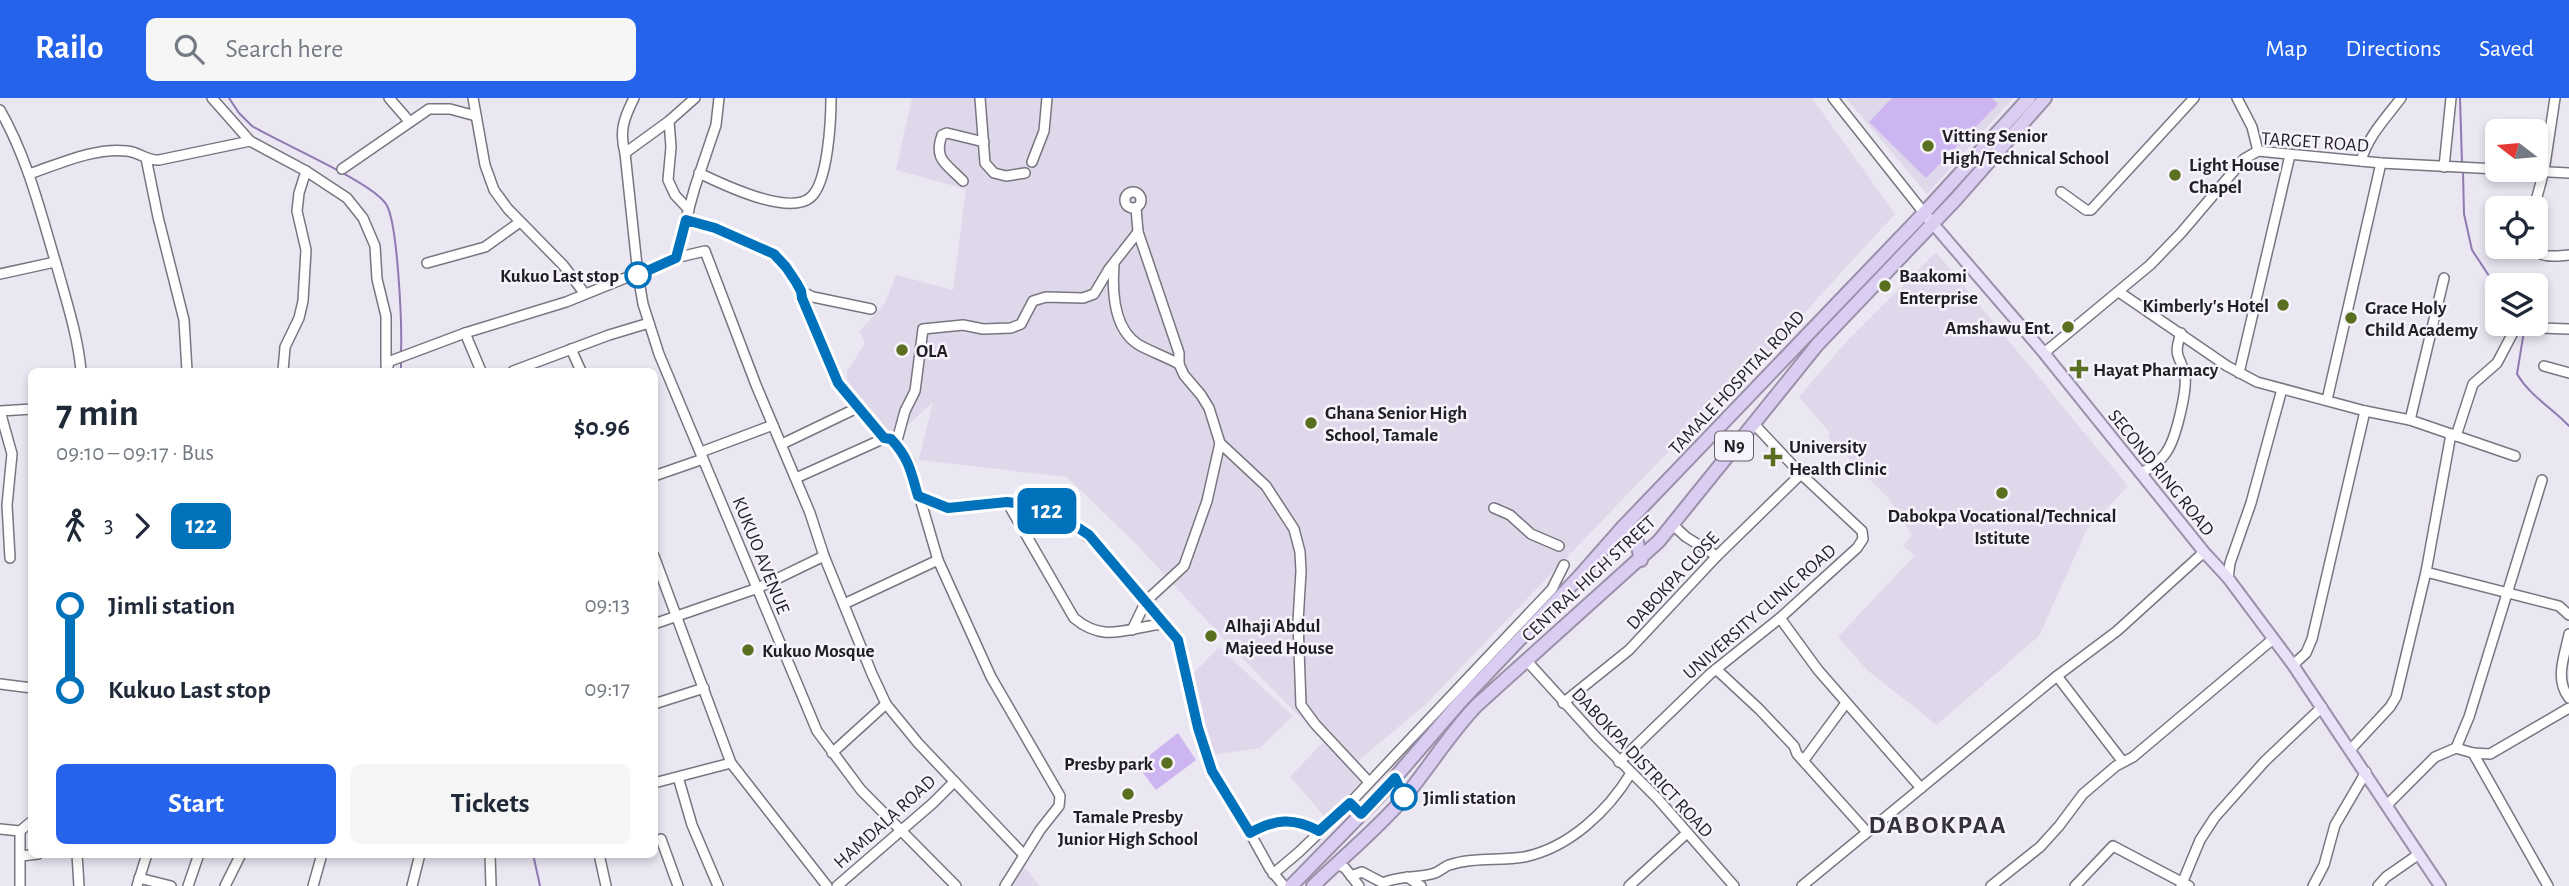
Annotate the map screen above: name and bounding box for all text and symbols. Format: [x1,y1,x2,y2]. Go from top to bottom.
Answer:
search box [146,18,636,81]
icon: search [170,30,208,68]
text: Railo [35,32,104,65]
text: Search here [226,36,343,62]
text: Map [2265,37,2307,61]
text: Directions [2345,37,2441,61]
text: Saved [2479,37,2534,61]
north arrow [2485,119,2548,182]
map controls [2485,119,2548,336]
place label: Vitting Senior High/Technical School [1942,127,2109,168]
street label: TARGET ROAD [2260,129,2369,156]
marker: Vitting Senior High/Technical School [1920,138,1936,154]
place label: Light House Chapel [2189,156,2280,197]
marker: Light House Chapel [2167,167,2183,183]
button: locate [2485,196,2548,259]
marker: Kukuo Last stop [625,262,651,288]
place label: Kukuo Last stop [500,267,619,286]
place label: Baakomi Enterprise [1899,267,1978,308]
button: layers [2485,273,2548,336]
marker: Baakomi Enterprise [1877,278,1893,294]
place label: Kimberly's Hotel [2142,297,2269,316]
marker: Kimberly's Hotel [2275,297,2291,313]
place label: Grace Holy Child Academy [2365,299,2478,340]
street label: TAMALE HOSPITAL ROAD [1666,307,1809,459]
marker: Grace Holy Child Academy [2343,310,2359,326]
place label: Amshawu Ent. [1945,319,2054,338]
marker: Amshawu Ent. [2060,319,2076,335]
marker: OLA [894,342,910,358]
place label: OLA [916,342,948,361]
marker: Hayat Pharmacy [2071,361,2087,377]
place label: Hayat Pharmacy [2093,361,2219,380]
text: 7 min [56,395,139,433]
place label: Ghana Senior High School, Tamale [1325,404,1467,445]
street label: SECOND RING ROAD [2104,406,2217,540]
text: $0.96 [574,414,630,440]
marker: Ghana Senior High School, Tamale [1303,415,1319,431]
road number: N9 [1715,432,1753,460]
place label: University Health Clinic [1789,438,1887,479]
text: 09:10 – 09:17 · Bus [56,442,214,465]
marker: University Health Clinic [1763,447,1783,467]
marker: Dabokpa Vocational/Technical Istitute [1994,485,2010,501]
line badge: 122 [1007,488,1087,534]
street label: KUKUO AVENUE [729,494,793,617]
text: 122 [1031,499,1063,523]
icon: walk [56,507,94,545]
icon: forward [123,507,161,545]
place label: Dabokpa Vocational/Technical Istitute [1887,507,2117,548]
street label: CENTRAL HIGH STREET [1519,512,1660,646]
text: 3 [104,514,113,537]
text: 122 [185,514,217,538]
street label: DABOKPA CLOSE [1623,528,1723,634]
street label: UNIVERSITY CLINIC ROAD [1680,541,1840,683]
text: Jimli station [108,593,235,619]
text: 09:13 [584,594,630,617]
place label: Alhaji Abdul Majeed House [1225,617,1334,658]
marker: Alhaji Abdul Majeed House [1203,628,1219,644]
marker: Kukuo Mosque [740,642,756,658]
place label: Kukuo Mosque [762,642,875,661]
text: Kukuo Last stop [108,677,271,703]
text: 09:17 [584,678,630,701]
street label: DABOKPA DISTRICT ROAD [1568,684,1716,842]
place label: Presby park [1064,755,1154,774]
marker: Presby park [1159,755,1175,771]
button: Start [56,764,336,844]
button: Tickets [350,764,630,844]
street label: HAMDALA ROAD [831,772,939,872]
marker: Jimli station [1391,784,1417,810]
marker: Tamale Presby Junior High School [1120,786,1136,802]
place label: Jimli station [1423,789,1516,808]
place label: Tamale Presby Junior High School [1058,808,1198,849]
district label: DABOKPAA [1868,812,2008,838]

